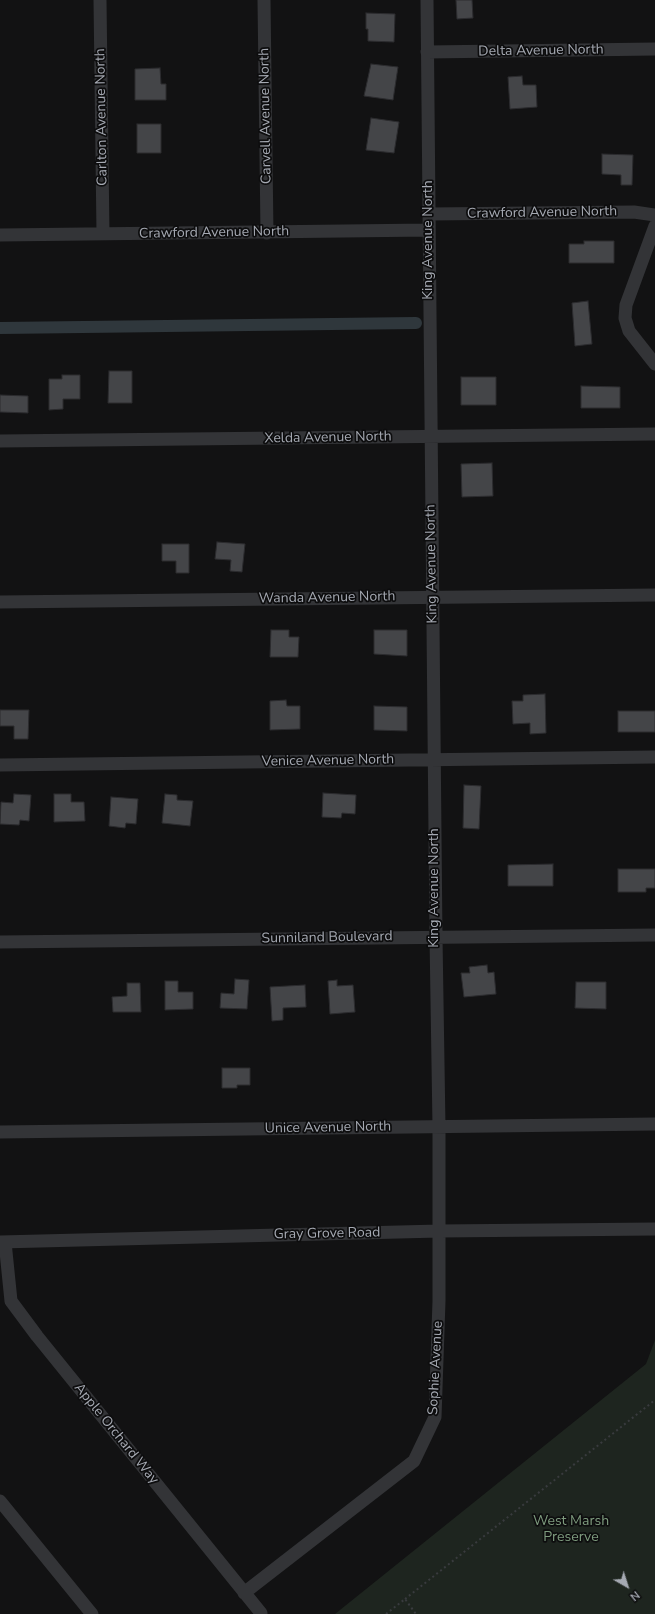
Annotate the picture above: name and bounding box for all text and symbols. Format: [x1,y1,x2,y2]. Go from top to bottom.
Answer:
street label: Delta Avenue North [478,42,604,60]
street label: Carlton Avenue North [92,48,112,186]
street label: Carvell Avenue North [256,48,276,184]
street label: King Avenue North [421,180,437,300]
street label: Crawford Avenue North [467,203,617,223]
street label: Crawford Avenue North [139,223,289,243]
street label: Xelda Avenue North [264,428,392,448]
street label: King Avenue North [423,504,441,624]
street label: Wanda Avenue North [258,588,396,608]
street label: Venice Avenue North [262,751,394,771]
street label: King Avenue North [427,828,443,948]
street label: Sunniland Boulevard [261,928,393,948]
street label: Unice Avenue North [265,1118,391,1138]
street label: Gray Grove Road [273,1225,381,1243]
street label: Sophie Avenue [425,1320,447,1416]
street label: Apple Orchard Way [70,1380,162,1488]
park label: West Marsh Preserve [533,1514,609,1546]
north arrow [607,1566,647,1606]
text: N [627,1587,643,1604]

